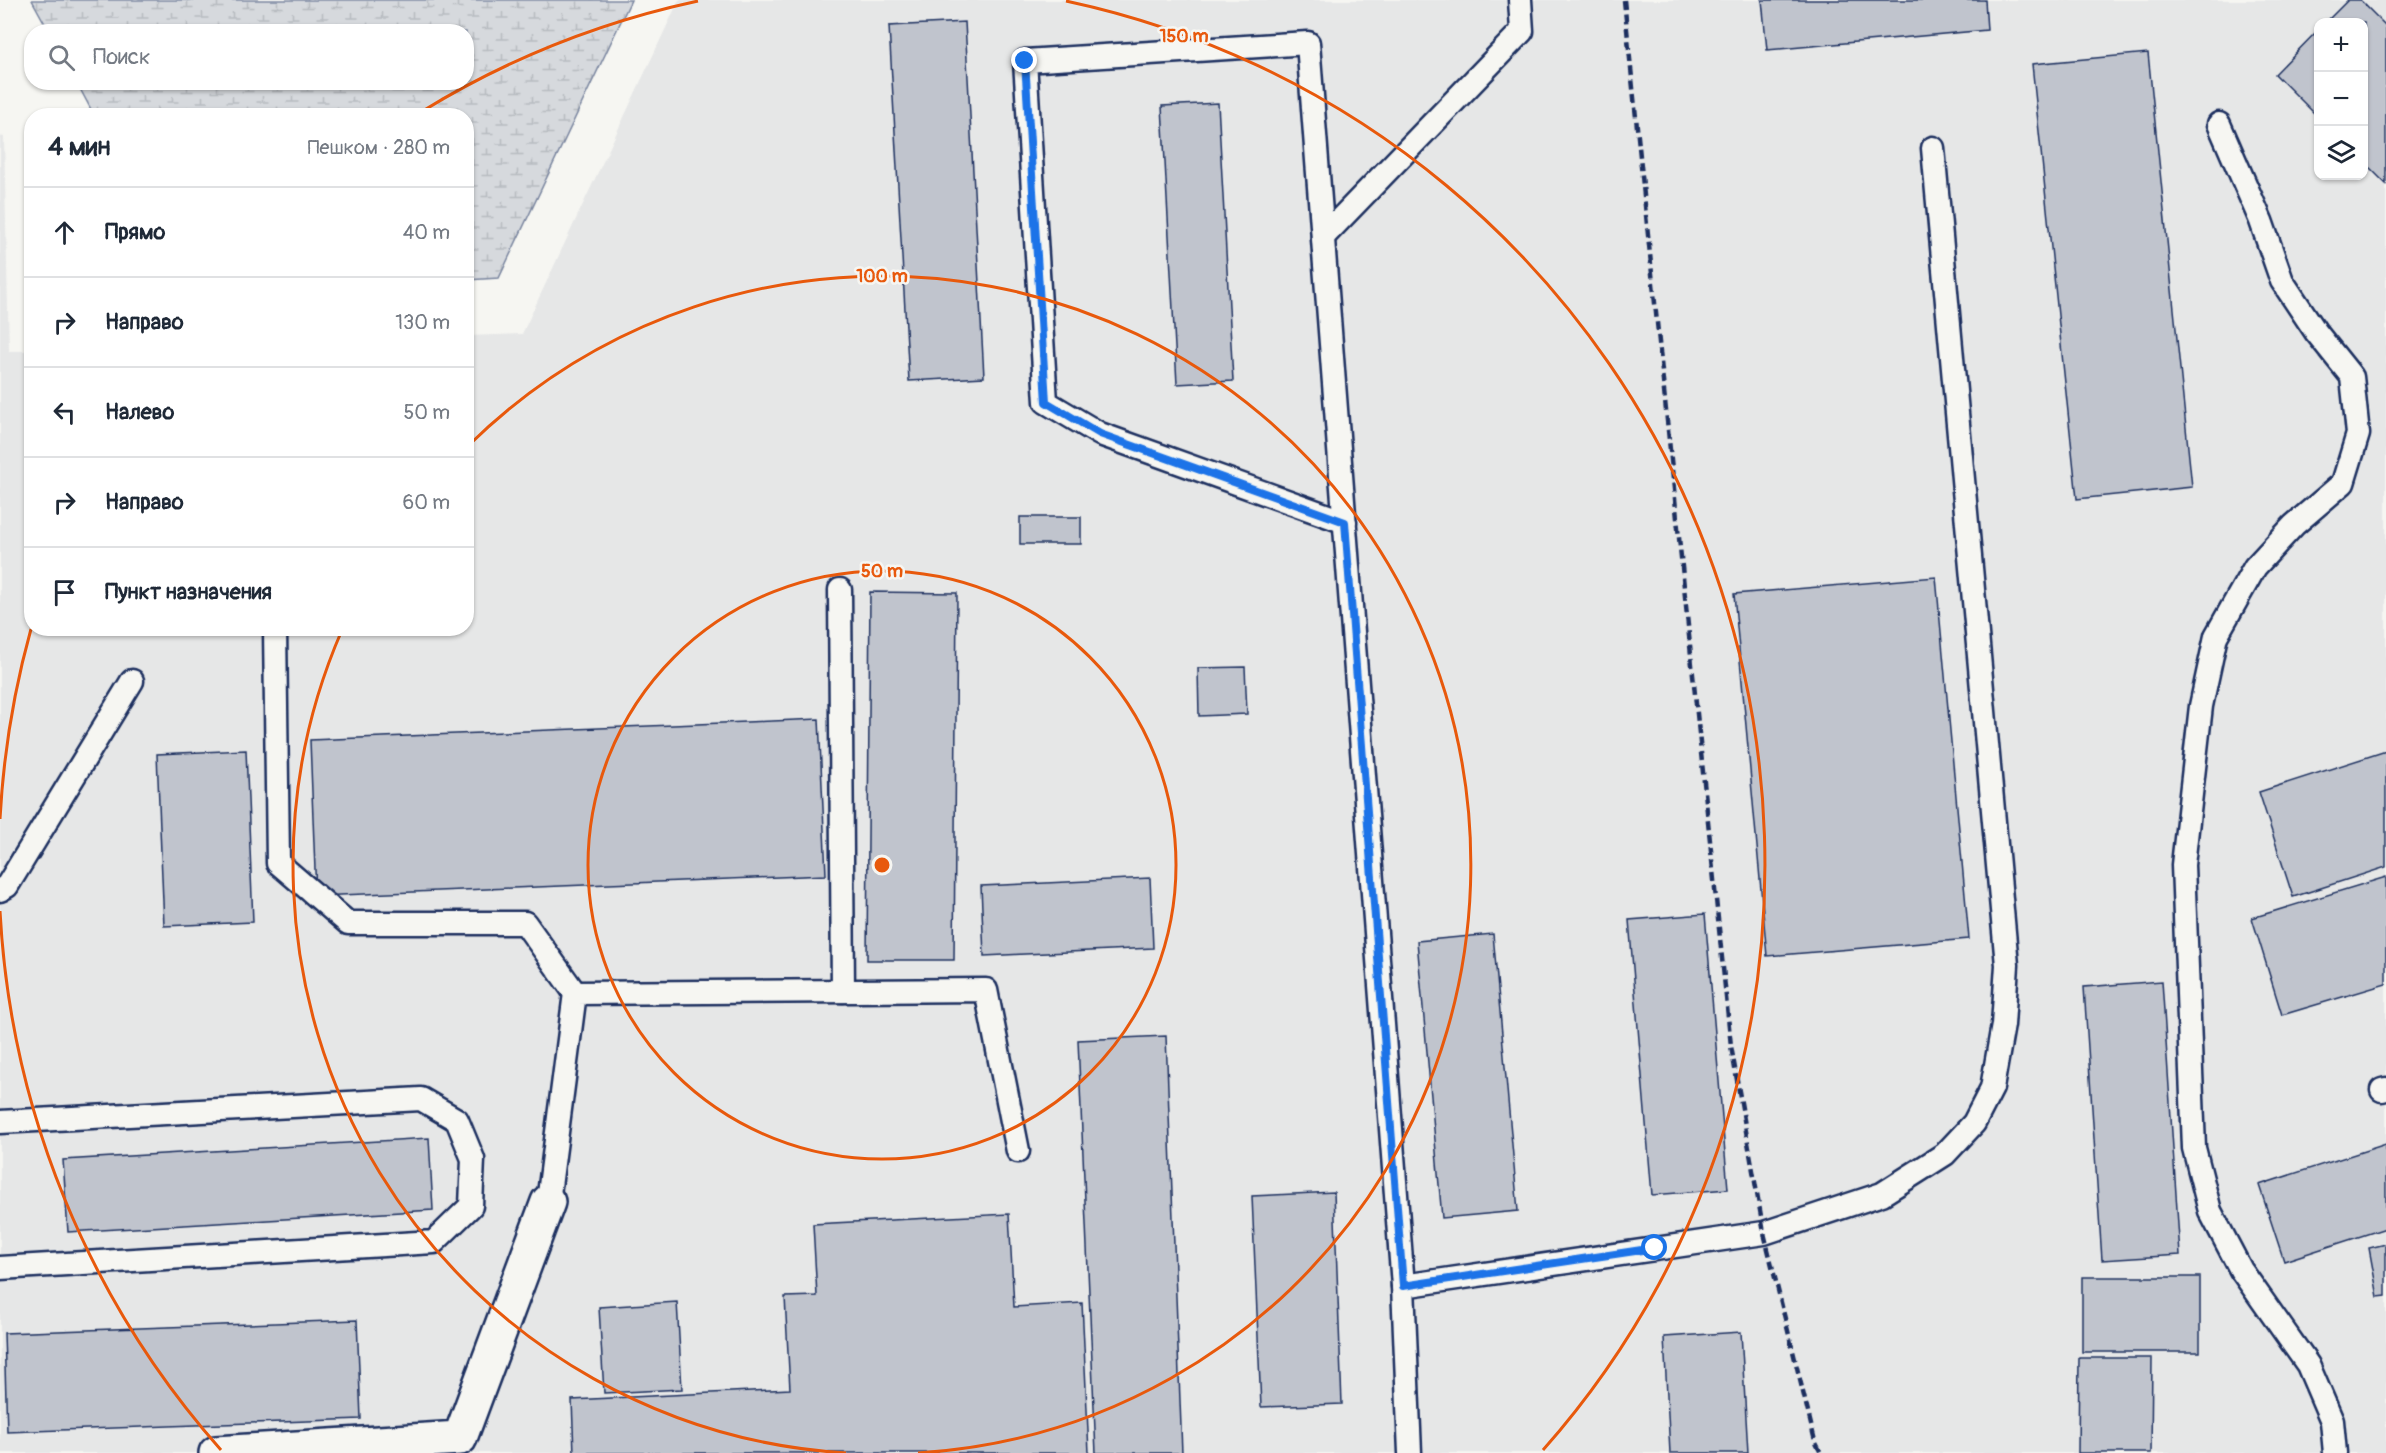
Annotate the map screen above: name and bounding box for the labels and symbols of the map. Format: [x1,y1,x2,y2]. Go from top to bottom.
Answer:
text: 150 m [1160,25,1209,48]
route end [1011,47,1037,73]
text: 100 m [856,265,908,288]
text: 50 m [861,560,903,583]
centre of rings [872,855,892,875]
route start [1641,1234,1667,1260]

